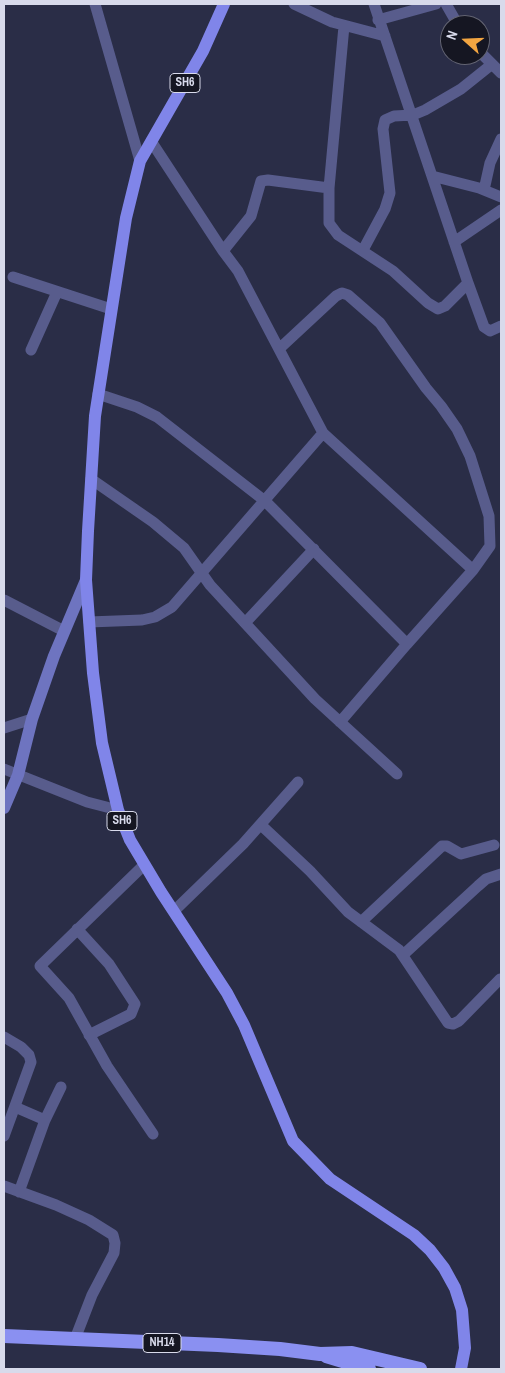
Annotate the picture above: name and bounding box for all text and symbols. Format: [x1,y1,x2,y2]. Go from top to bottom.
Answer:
north arrow [440,15,490,65]
text: N [442,28,462,42]
road number: SH6 [170,74,200,92]
road number: SH6 [107,811,137,830]
road number: NH14 [143,1334,181,1352]

